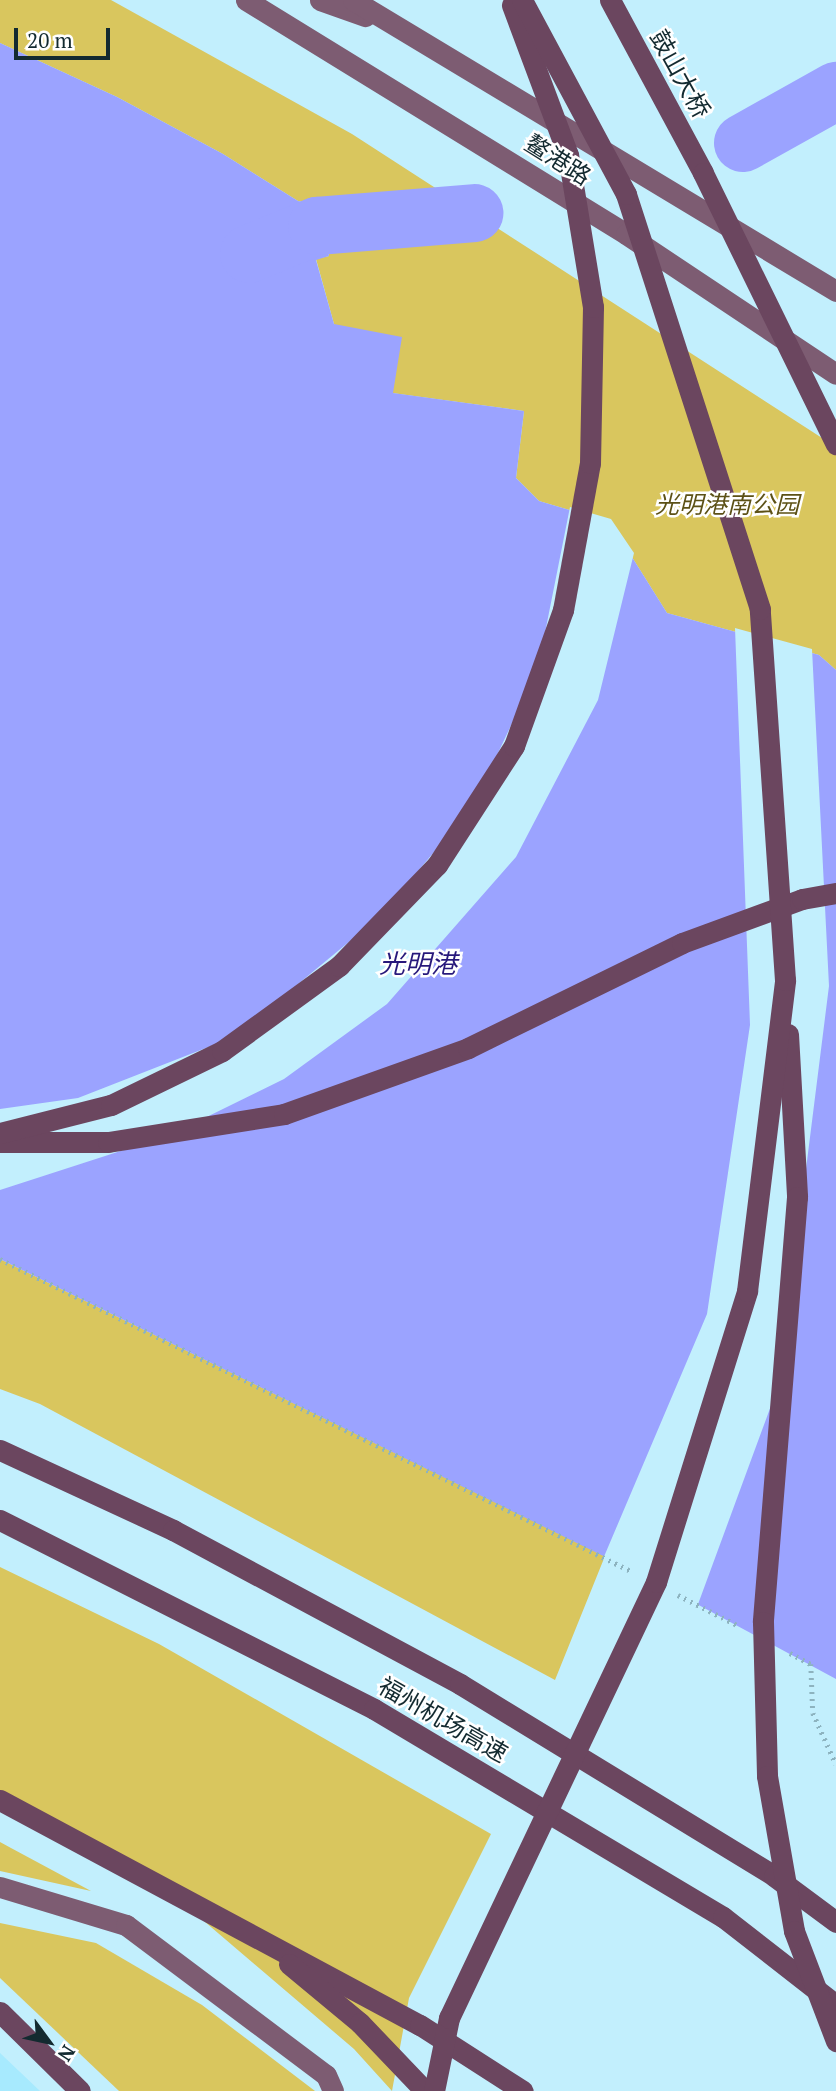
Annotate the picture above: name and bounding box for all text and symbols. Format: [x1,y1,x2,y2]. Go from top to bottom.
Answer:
scale bar [18,14,114,58]
street label: 鼓山大桥 [644,25,716,123]
text: 20 m [27,26,73,54]
street label: 鳌港路 [520,129,596,191]
park label: 光明港南公园 [655,491,799,519]
water label: 光明港 [379,948,457,980]
street label: 福州机场高速 [373,1672,513,1768]
north arrow [14,2007,84,2077]
text: N [53,2041,81,2067]

